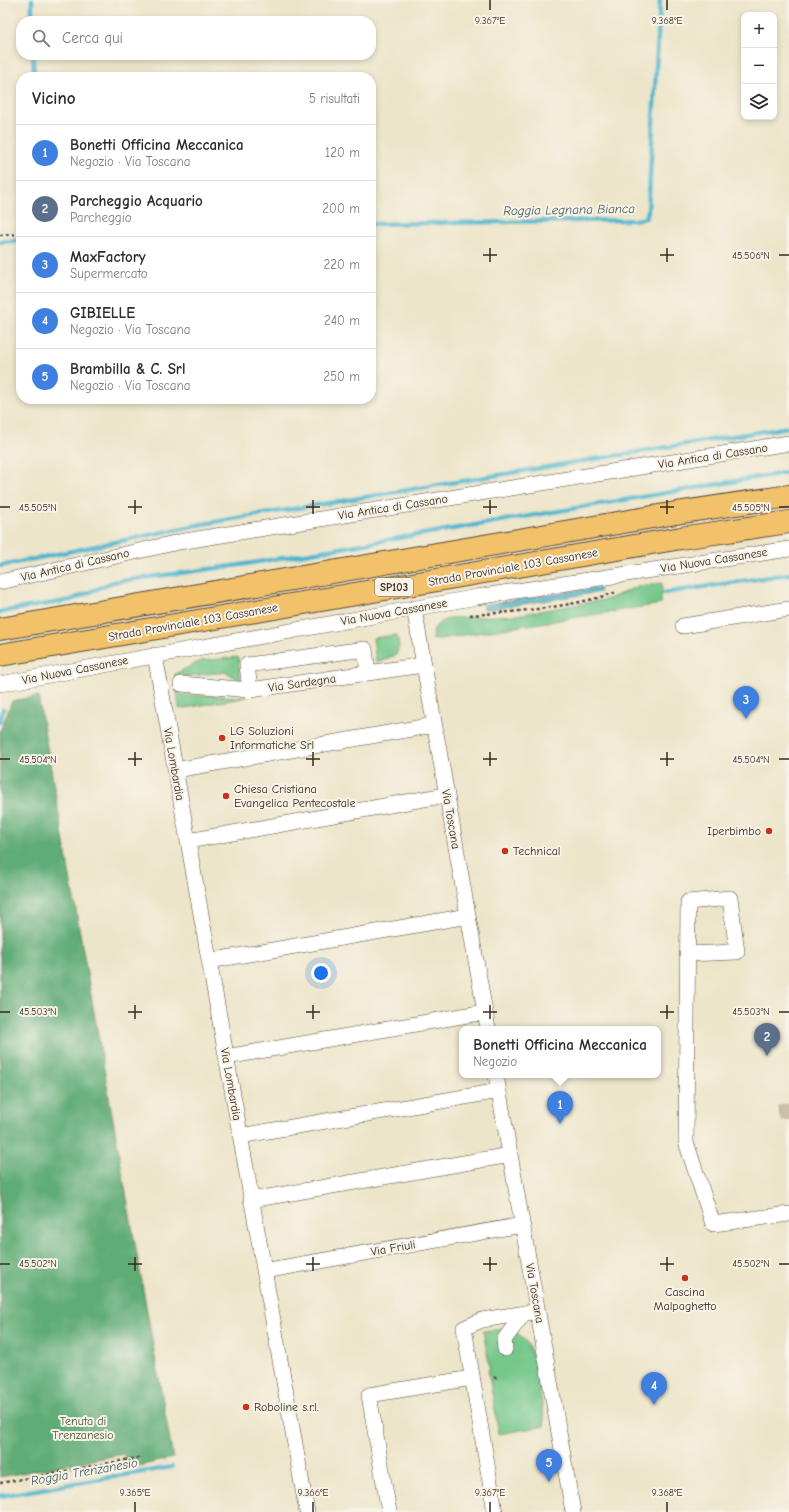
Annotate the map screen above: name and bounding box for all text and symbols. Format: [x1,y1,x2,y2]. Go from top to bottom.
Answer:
map controls [741,12,777,120]
button: + [741,12,777,48]
text: 9.367°E [475,15,505,27]
text: 9.368°E [652,15,682,27]
search box [16,16,376,60]
icon: search [30,27,52,49]
text: Cerca qui [62,29,123,47]
button: − [741,48,777,84]
button: layers [741,84,777,120]
text: Vicino [32,89,75,108]
text: 5 risultati [309,91,360,106]
text: Bonetti Officina Meccanica [70,136,244,154]
text: 1 [42,145,48,160]
text: 120 m [325,145,360,160]
text: Negozio · Via Toscana [70,154,190,169]
text: Parcheggio Acquario [70,192,203,210]
text: 2 [42,201,48,216]
text: 200 m [322,201,360,216]
water label: Roggia Legnana Bianca [503,201,635,218]
text: Parcheggio [70,210,132,225]
text: MaxFactory [70,248,146,266]
text: 45.506°N [732,250,770,262]
text: 3 [42,257,48,272]
text: 220 m [323,257,360,272]
text: Supermercato [70,266,148,281]
text: GIBIELLE [70,304,135,322]
text: 4 [42,313,48,328]
text: 240 m [324,313,360,328]
text: Negozio · Via Toscana [70,322,190,337]
text: Brambilla & C. Srl [70,360,185,378]
text: 5 [42,369,48,384]
text: 250 m [323,369,360,384]
text: Negozio · Via Toscana [70,378,190,393]
street label: Via Antica di Cassano [657,440,769,472]
street label: Via Antica di Cassano [337,491,449,523]
text: 45.505°N [19,502,57,514]
text: 45.505°N [732,502,770,514]
street label: Strada Provinciale 103 Cassanese [427,545,599,589]
street label: Via Nuova Cassanese [660,545,768,575]
street label: Via Antica di Cassano [19,546,131,584]
road number: SP103 [375,578,413,596]
street label: Via Nuova Cassanese [340,596,448,628]
street label: Strada Provinciale 103 Cassanese [107,600,279,644]
street label: Via Nuova Cassanese [21,653,129,687]
street label: Via Sardegna [267,671,337,695]
pin: 3 [733,686,759,719]
place label: LG Soluzioni Informatiche Srl [230,724,314,752]
street label: Via Lombardia [161,726,187,802]
marker: LG Soluzioni Informatiche Srl [217,733,227,743]
text: 45.504°N [19,754,57,766]
text: 45.504°N [732,754,770,766]
place label: Chiesa Cristiana Evangelica Pentecostale [234,782,355,810]
street label: Via Toscana [439,788,463,850]
marker: Chiesa Cristiana Evangelica Pentecostale [221,791,231,801]
place label: Iperbimbo [707,824,761,838]
marker: Iperbimbo [764,826,774,836]
place label: Technical [513,844,561,858]
marker: Technical [500,846,510,856]
your location [311,963,331,983]
text: 45.503°N [19,1006,57,1018]
text: 45.503°N [732,1006,770,1018]
pin: 2 [754,1023,780,1056]
popup [459,1026,661,1078]
text: Bonetti Officina Meccanica [473,1036,647,1054]
street label: Via Lombardia [218,1046,244,1122]
text: Negozio [473,1054,517,1069]
pin: 1 [547,1091,573,1124]
street label: Via Friuli [369,1237,417,1259]
text: 45.502°N [19,1258,57,1270]
text: 45.502°N [732,1258,770,1270]
street label: Via Toscana [523,1262,547,1324]
marker: Cascina Malpaghetto [680,1273,690,1283]
place label: Cascina Malpaghetto [653,1285,717,1313]
pin: 4 [641,1372,667,1405]
place label: Roboline s.r.l. [254,1400,319,1414]
marker: Roboline s.r.l. [241,1402,251,1412]
park label: Tenuta di Trenzanesio [52,1414,114,1442]
pin: 5 [536,1449,562,1482]
water label: Roggia Trenzanesio [29,1455,139,1488]
text: 9.365°E [119,1487,151,1499]
text: 9.366°E [297,1487,329,1499]
text: 9.367°E [475,1487,505,1499]
text: 9.368°E [652,1487,682,1499]

